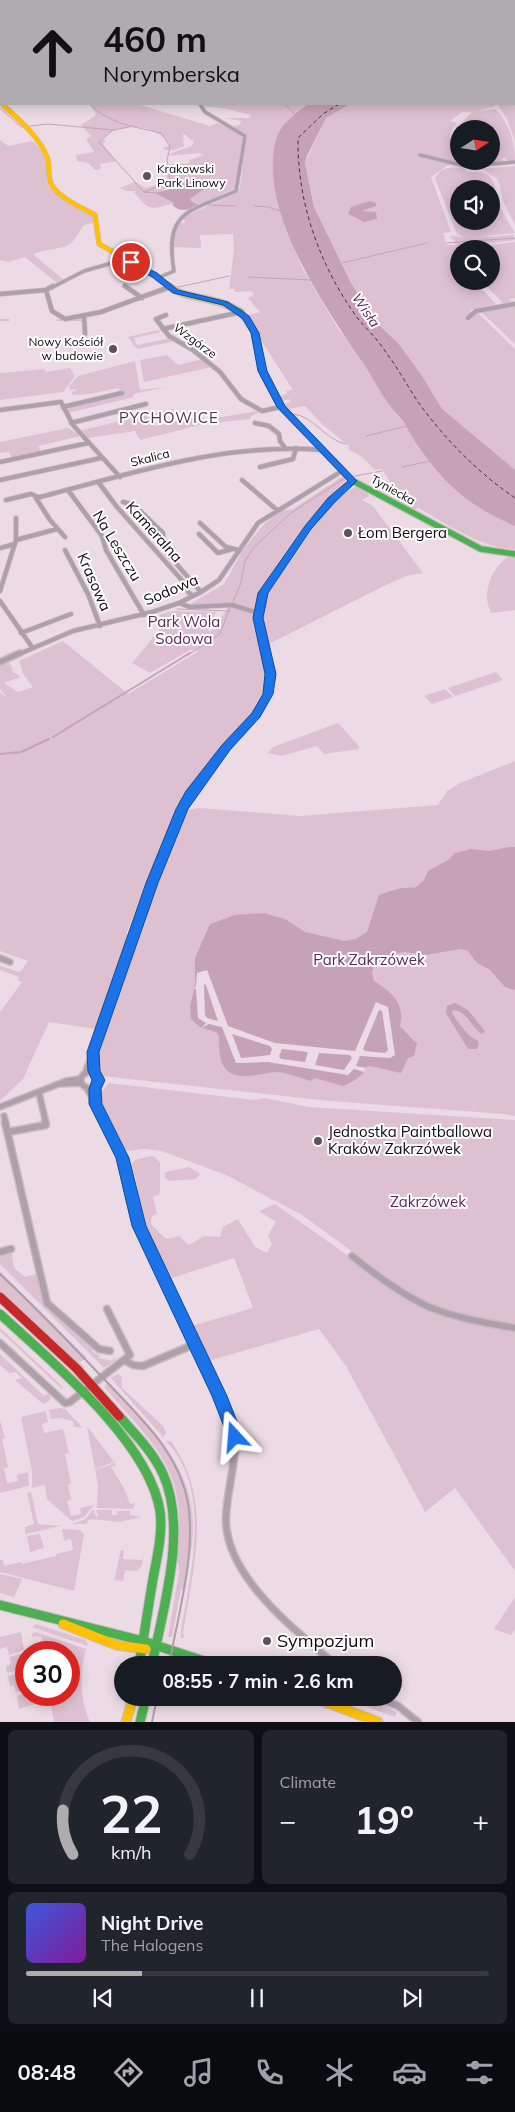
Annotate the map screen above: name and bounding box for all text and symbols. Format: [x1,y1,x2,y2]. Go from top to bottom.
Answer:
text: 460 m [103,17,207,61]
icon: ahead [20,20,85,85]
text: Norymberska [103,60,240,88]
north arrow [450,120,500,170]
map controls [450,120,500,290]
place label: Krakowski Park Linowy [157,161,226,190]
marker: Krakowski Park Linowy [141,170,153,182]
button: sound [450,180,500,230]
button: search [450,240,500,290]
pin [110,241,152,283]
icon: arrive [117,248,145,276]
water label: Wisła [348,289,384,331]
street label: Wzgórze [171,320,220,361]
place label: Nowy Kościół w budowie [28,334,104,363]
marker: Nowy Kościół w budowie [107,343,119,355]
district label: PYCHOWICE [119,408,219,427]
street label: Skalica [129,445,171,470]
street label: Tyniecka [368,471,418,508]
street label: Kameralna [122,497,187,566]
street label: Na Leszczu [89,507,146,585]
place label: Łom Bergera [357,523,447,542]
marker: Łom Bergera [342,527,354,539]
street label: Krasowa [73,550,116,614]
street label: Sodowa [141,570,201,609]
park label: Park Wola Sodowa [148,612,220,648]
park label: Park Zakrzówek [313,950,425,969]
place label: Jednostka Paintballowa Kraków Zakrzówek [328,1122,492,1158]
marker: Jednostka Paintballowa Kraków Zakrzówek [312,1135,324,1147]
park label: Zakrzówek [390,1192,466,1211]
position arrow [208,1410,260,1462]
place label: Sympozjum [277,1629,374,1652]
marker: Sympozjum [261,1635,273,1647]
speed limit sign: 30 [15,1641,80,1706]
text: 08:55 · 7 min · 2.6 km [162,1669,354,1693]
text: Climate [280,1772,336,1792]
text: 22 [100,1781,162,1846]
text: 19° [354,1796,414,1844]
text: − [280,1803,296,1838]
text: + [472,1803,489,1838]
text: km/h [111,1841,151,1863]
text: Night Drive [101,1911,203,1935]
text: The Halogens [101,1935,203,1955]
icon: previous [89,1984,117,2012]
icon: pause [243,1984,271,2012]
icon: next [398,1984,426,2012]
icon: directions [111,2055,146,2090]
icon: music [181,2055,216,2090]
icon: phone [252,2055,287,2090]
icon: climate [322,2055,357,2090]
icon: car [392,2055,427,2090]
icon: filters [462,2055,497,2090]
text: 08:48 [18,2058,76,2086]

